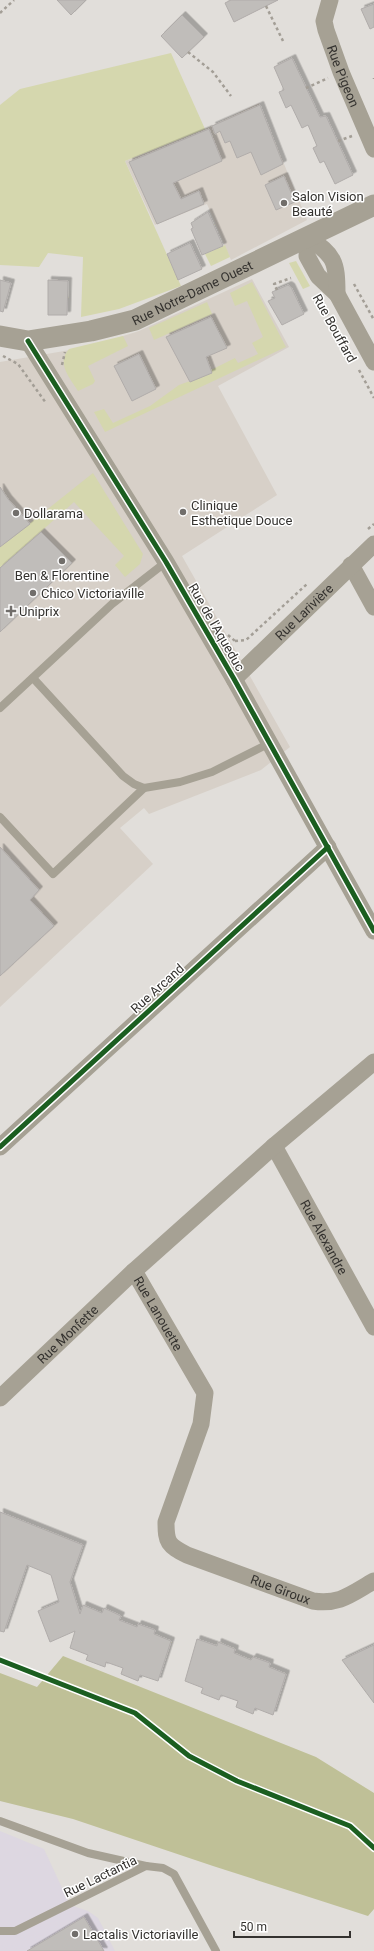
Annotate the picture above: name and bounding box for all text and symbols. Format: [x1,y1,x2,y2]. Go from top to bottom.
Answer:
street label: Rue Pigeon [324,43,362,109]
place label: Salon Vision Beauté [292,189,364,219]
marker: Salon Vision Beauté [279,198,289,208]
street label: Rue Notre-Dame Ouest [130,258,255,328]
street label: Rue Bouffard [310,292,359,365]
place label: Clinique Esthetique Douce [191,498,292,528]
place label: Dollarama [24,506,83,521]
marker: Clinique Esthetique Douce [178,507,188,517]
marker: Dollarama [11,508,21,518]
marker: Ben & Florentine [57,556,67,566]
place label: Ben & Florentine [15,568,109,583]
street label: Rue de l'Aqueduc [185,581,248,674]
street label: Rue Larivière [272,581,336,643]
place label: Chico Victoriaville [41,586,144,601]
marker: Chico Victoriaville [28,588,38,598]
place label: Uniprix [19,604,60,619]
marker: Uniprix [6,606,16,616]
street label: Rue Arcand [128,961,187,1016]
street label: Rue Alexandre [297,1197,351,1277]
street label: Rue Lanouette [131,1274,186,1354]
street label: Rue Monfette [34,1302,101,1367]
street label: Rue Giroux [248,1572,313,1608]
street label: Rue Lactantia [61,1852,139,1901]
scale bar [234,1913,350,1939]
text: 50 m [240,1920,267,1934]
place label: Lactalis Victoriaville [83,1927,199,1942]
marker: Lactalis Victoriaville [70,1929,80,1939]

